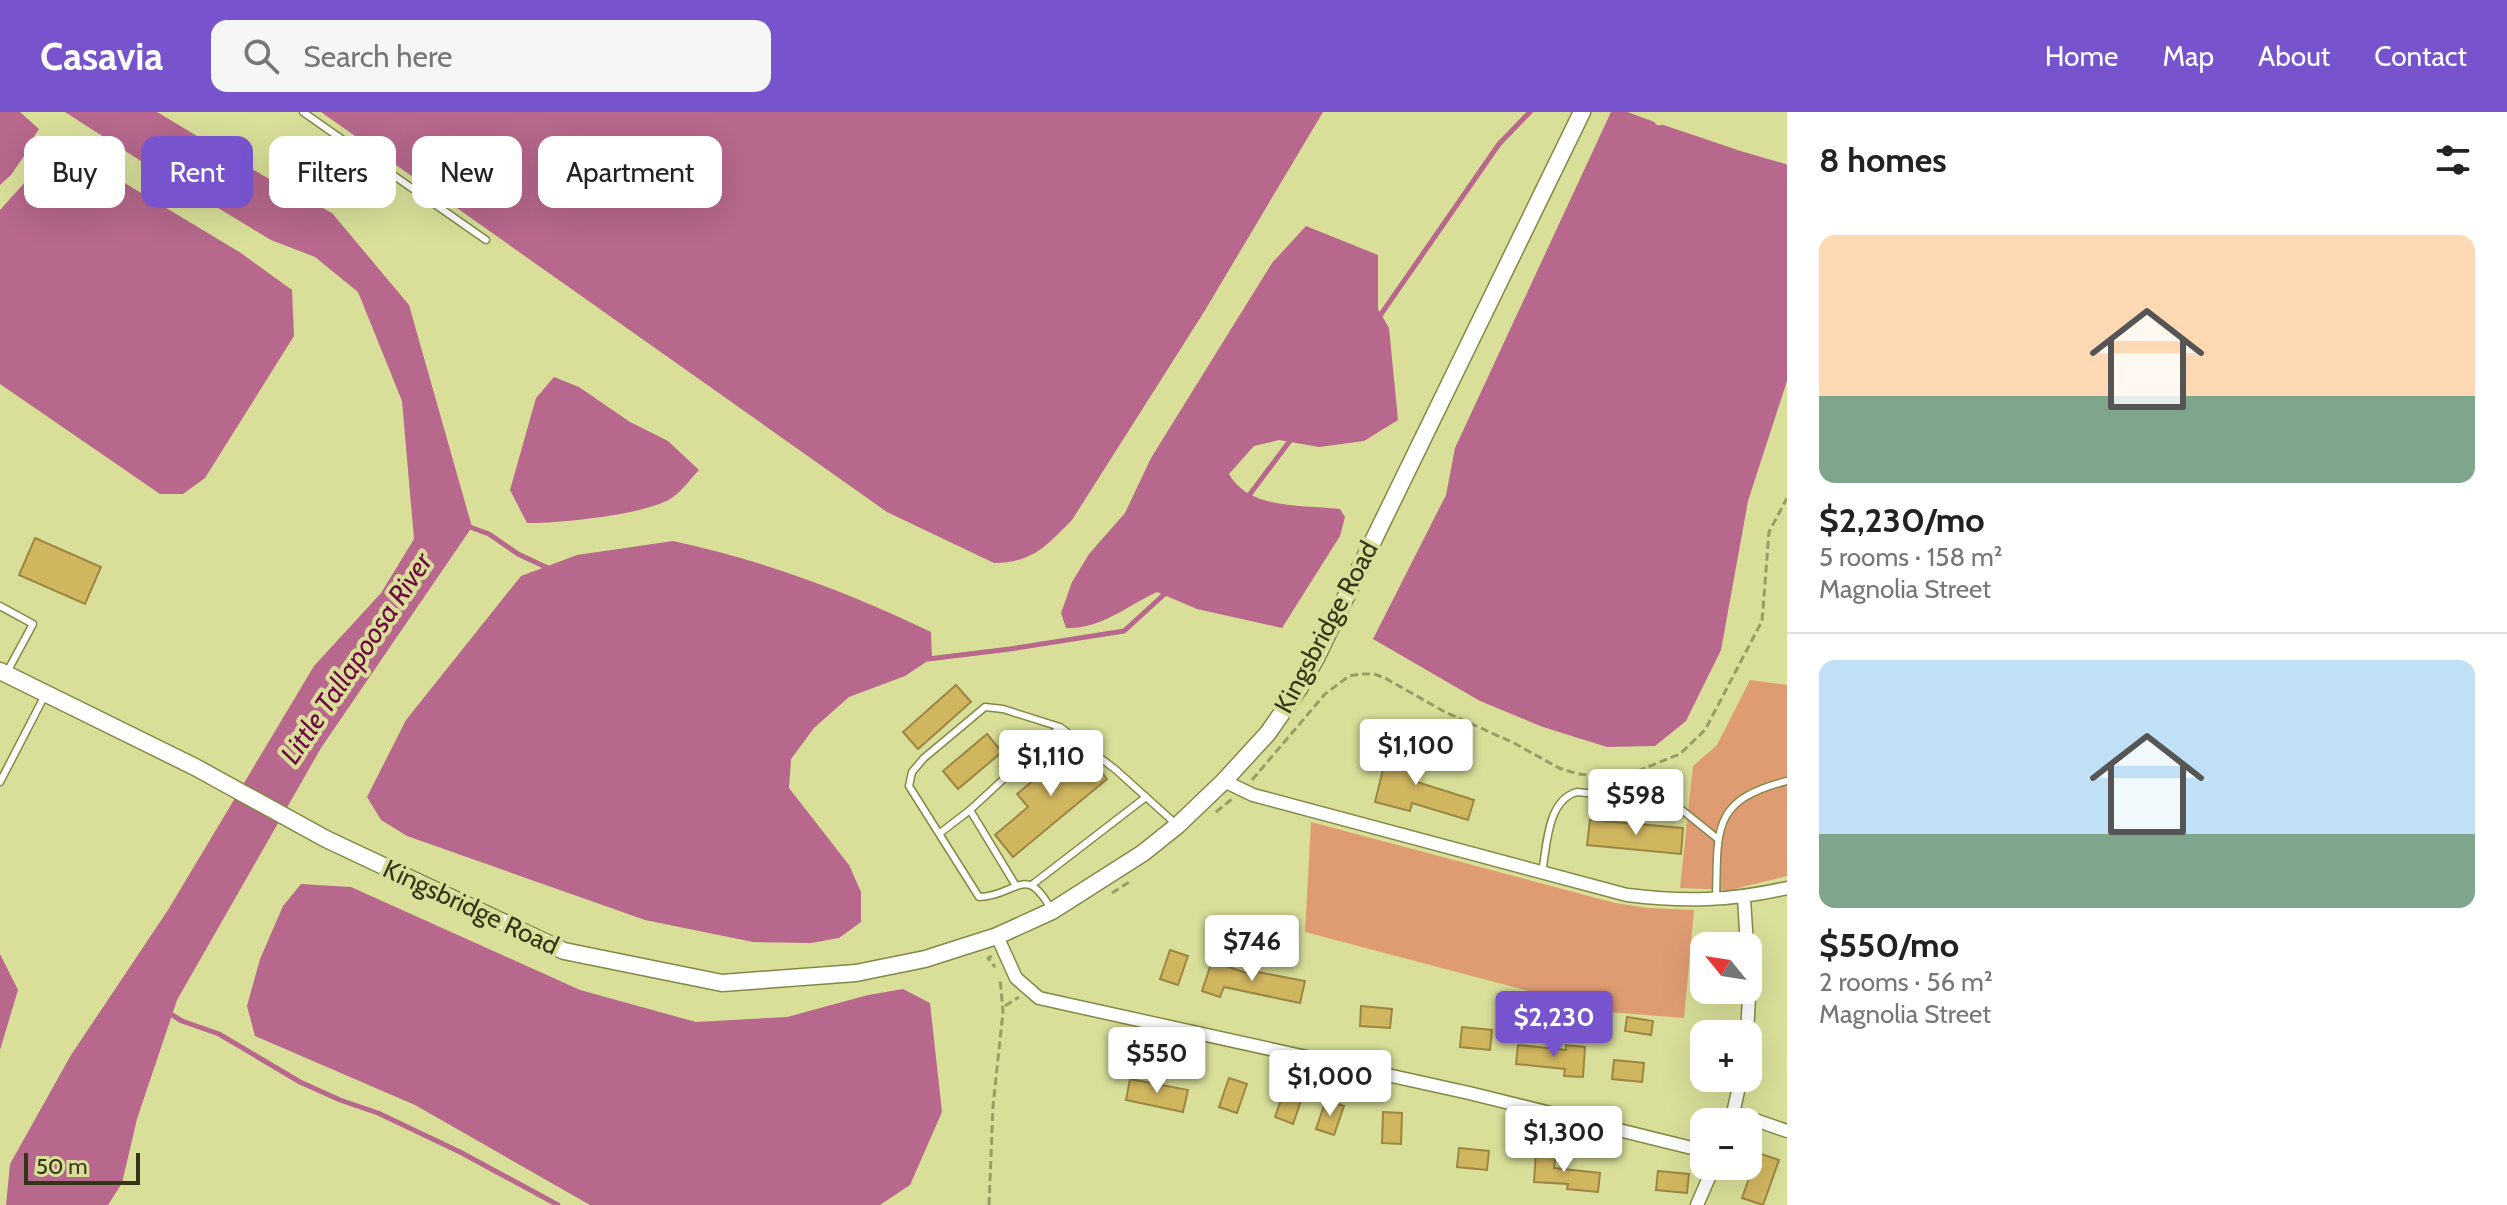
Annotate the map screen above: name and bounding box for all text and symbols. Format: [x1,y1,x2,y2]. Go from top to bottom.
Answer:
search box [211,20,771,92]
text: Casavia [40,33,163,80]
icon: search [239,34,283,78]
text: Search here [303,38,452,75]
text: Home [2045,39,2118,73]
text: Map [2162,39,2214,73]
text: About [2258,39,2330,73]
text: Contact [2374,39,2467,73]
chip: Buy [24,136,125,208]
chip: Rent [141,136,253,208]
chip: Filters [269,136,396,208]
chip: New [412,136,522,208]
chip: Apartment [538,136,722,208]
icon: filters [2431,138,2475,182]
text: 8 homes [1819,139,1947,181]
icon: home [2075,287,2219,431]
text: $2,230/mo [1819,499,1985,541]
street label: Kingsbridge Road [1267,536,1385,718]
text: 5 rooms · 158 m² [1819,541,2002,573]
water label: Little Tallapoosa River [273,545,440,770]
text: Magnolia Street [1819,573,1991,605]
icon: home [2075,712,2219,856]
pin: $1,100 [1351,719,1481,787]
text: $1,100 [1378,729,1454,761]
pin: $1,110 [986,730,1116,798]
text: $1,110 [1017,740,1085,772]
pin: $598 [1589,769,1683,837]
text: $598 [1606,779,1666,811]
street label: Kingsbridge Road [378,852,564,962]
pin: $746 [1205,915,1299,983]
text: $550/mo [1819,924,1959,966]
text: $746 [1223,925,1281,957]
north arrow [1690,932,1762,1004]
map controls [1690,932,1762,1180]
text: 2 rooms · 56 m² [1819,966,1993,998]
pin: $2,230 [1489,991,1619,1059]
text: Magnolia Street [1819,998,1991,1030]
text: $2,230 [1514,1001,1595,1033]
button: + [1690,1020,1762,1092]
pin: $550 [1110,1027,1204,1095]
text: $550 [1126,1037,1188,1069]
pin: $1,000 [1265,1050,1395,1118]
text: $1,000 [1287,1060,1373,1092]
pin: $1,300 [1499,1106,1629,1174]
button: − [1690,1108,1762,1180]
text: $1,300 [1523,1116,1605,1148]
scale bar [24,1149,140,1185]
text: 50 m [36,1153,88,1180]

